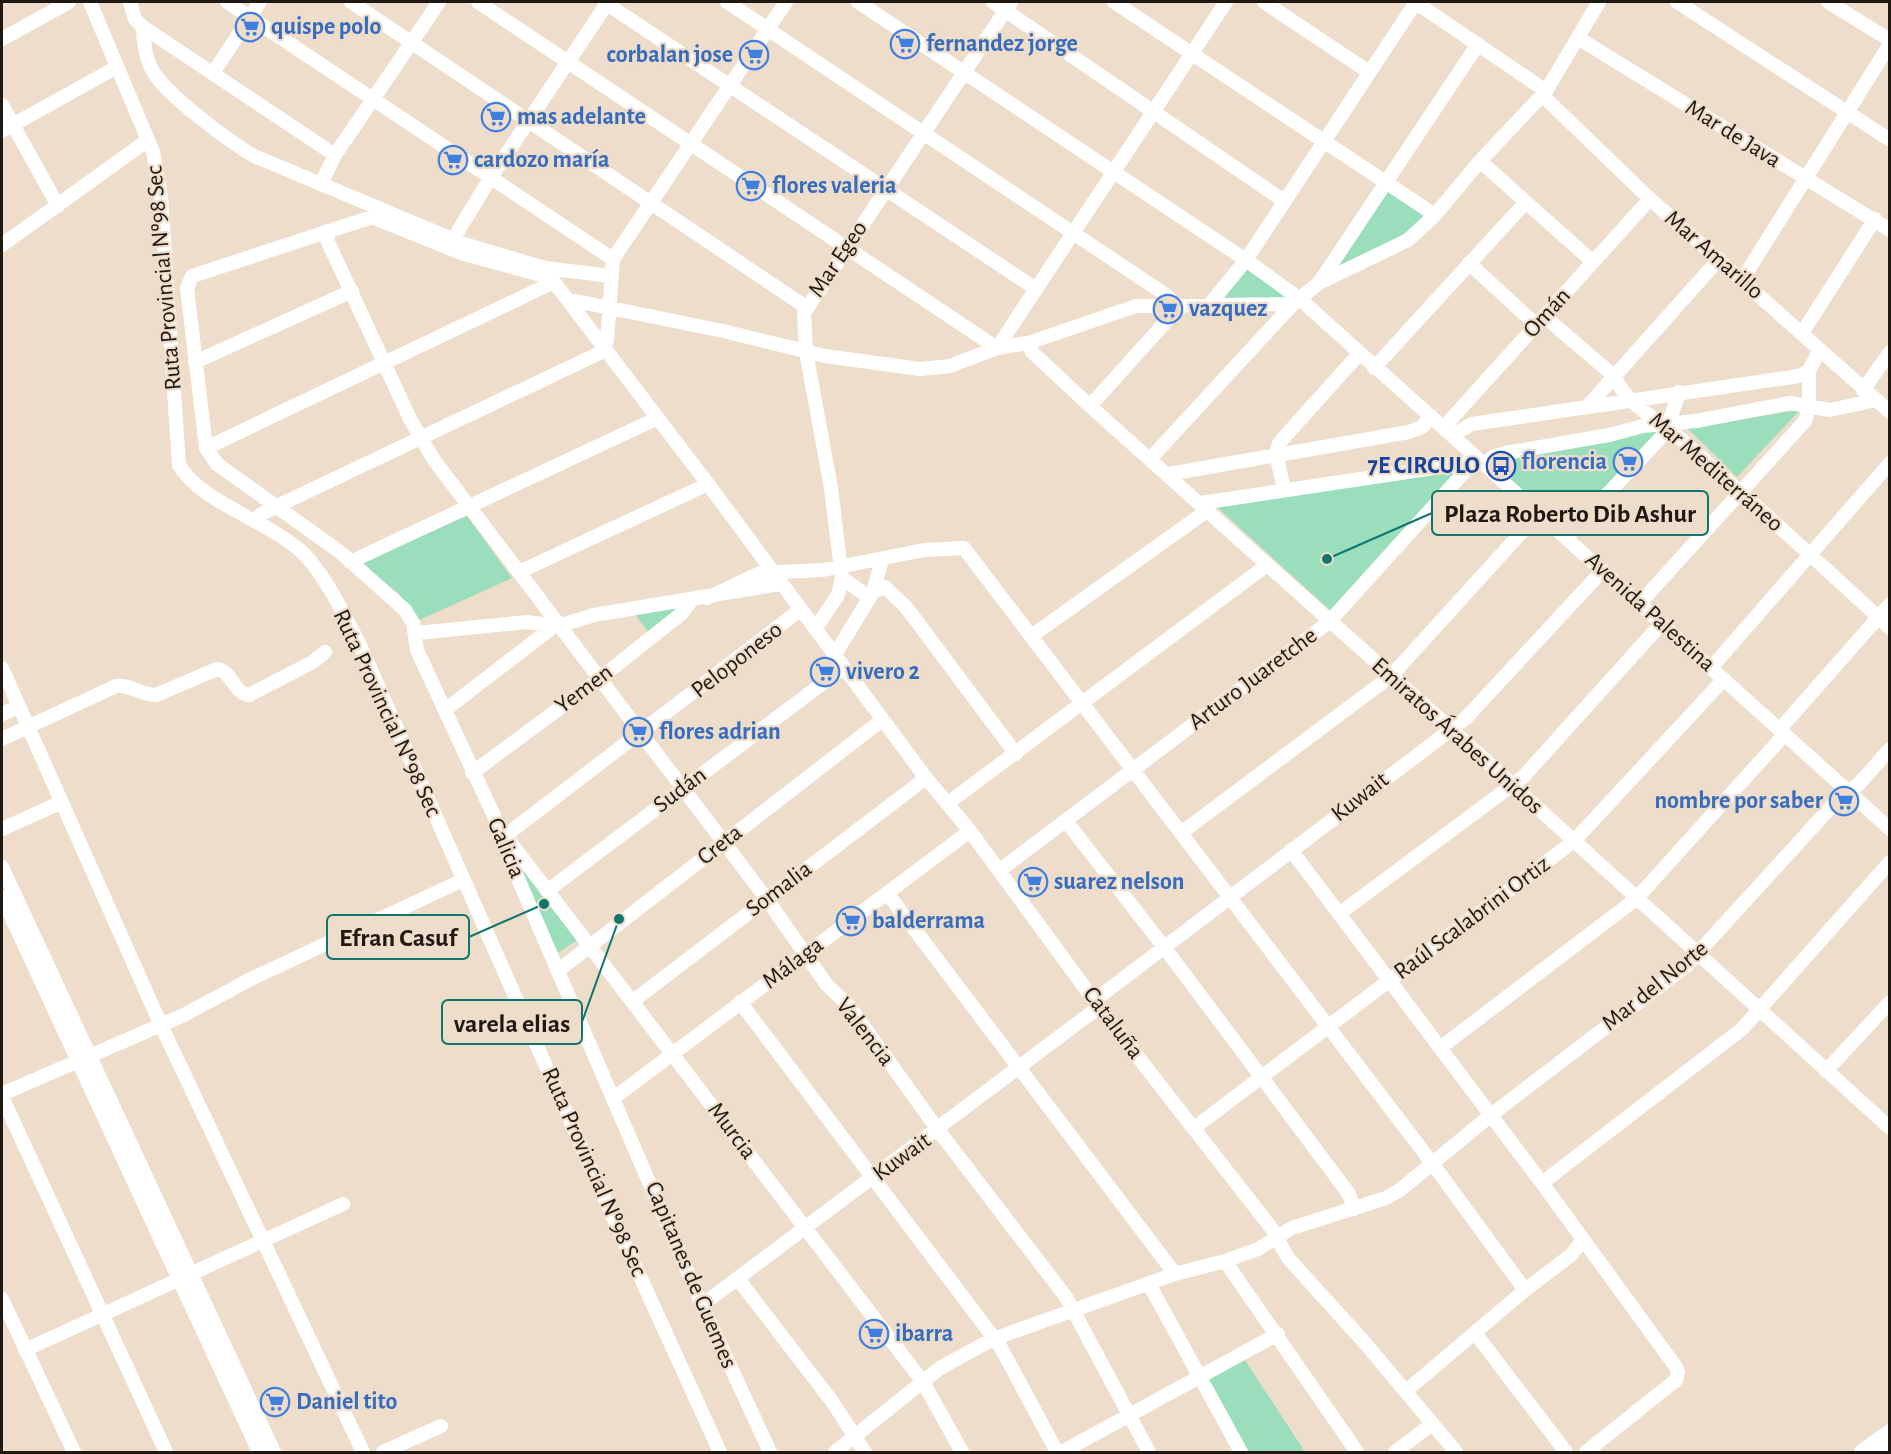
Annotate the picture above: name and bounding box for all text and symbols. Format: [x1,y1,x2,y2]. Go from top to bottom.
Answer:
supermarket icon: quispe polo [234,11,266,43]
place label: quispe polo [271,15,381,39]
supermarket icon: fernandez jorge [889,28,921,60]
place label: fernandez jorge [926,32,1078,56]
supermarket icon: corbalan jose [738,39,770,71]
place label: corbalan jose [607,43,733,67]
street label: Mar de Java [1681,95,1785,173]
supermarket icon: mas adelante [480,101,512,133]
place label: mas adelante [517,105,646,129]
supermarket icon: cardozo maría [437,144,469,176]
place label: cardozo maría [474,148,609,172]
street label: Ruta Provincial Nº98 Sec [142,164,186,392]
supermarket icon: flores valeria [735,170,767,202]
place label: flores valeria [772,174,897,198]
street label: Mar Amarillo [1660,206,1768,304]
street label: Mar Egeo [804,216,872,302]
street label: Omán [1519,284,1575,342]
supermarket icon: vazquez [1152,293,1184,325]
place label: vazquez [1189,297,1267,321]
street label: Mar Mediterráneo [1644,408,1788,536]
supermarket icon: florencia [1612,446,1644,478]
bus stop icon: 7E CIRCULO [1485,450,1517,482]
place label: florencia [1521,450,1607,474]
place label: 7E CIRCULO [1368,454,1480,478]
callout: Plaza Roberto Dib Ashur [1432,491,1708,535]
text: Plaza Roberto Dib Ashur [1444,501,1696,527]
street label: Avenida Palestina [1580,548,1720,676]
street label: Ruta Provincial Nº98 Sec [328,606,446,820]
street label: Peloponeso [687,617,787,703]
street label: Arturo Juaretche [1184,623,1322,735]
street label: Emiratos Árabes Unidos [1367,652,1549,819]
supermarket icon: vivero 2 [809,656,841,688]
street label: Yemen [551,660,617,718]
place label: vivero 2 [846,660,920,684]
supermarket icon: flores adrian [622,716,654,748]
place label: flores adrian [659,720,781,744]
street label: Sudán [649,763,711,817]
street label: Kuwait [1327,767,1393,826]
supermarket icon: nombre por saber [1828,785,1860,817]
place label: nombre por saber [1654,789,1824,813]
street label: Galicia [483,814,529,882]
street label: Creta [693,820,747,870]
street label: Raúl Scalabrini Ortiz [1390,852,1554,984]
street label: Somalia [742,857,816,921]
supermarket icon: suarez nelson [1017,866,1049,898]
place label: suarez nelson [1054,870,1185,894]
supermarket icon: balderrama [835,905,867,937]
place label: balderrama [872,909,985,933]
callout: Efran Casuf [327,915,469,959]
text: Efran Casuf [339,925,459,951]
street label: Málaga [758,933,828,993]
street label: Mar del Norte [1598,936,1712,1036]
street label: Cataluña [1078,982,1148,1064]
street label: Valencia [831,994,899,1070]
callout: varela elias [442,1000,582,1044]
text: varela elias [454,1011,570,1037]
street label: Ruta Provincial Nº98 Sec [537,1064,651,1280]
street label: Murcia [703,1098,761,1164]
street label: Kuwait [869,1128,936,1186]
street label: Capitanes de Guemes [641,1178,741,1372]
supermarket icon: ibarra [858,1318,890,1350]
place label: ibarra [895,1322,953,1346]
supermarket icon: Daniel tito [259,1386,291,1418]
place label: Daniel tito [296,1390,397,1414]

